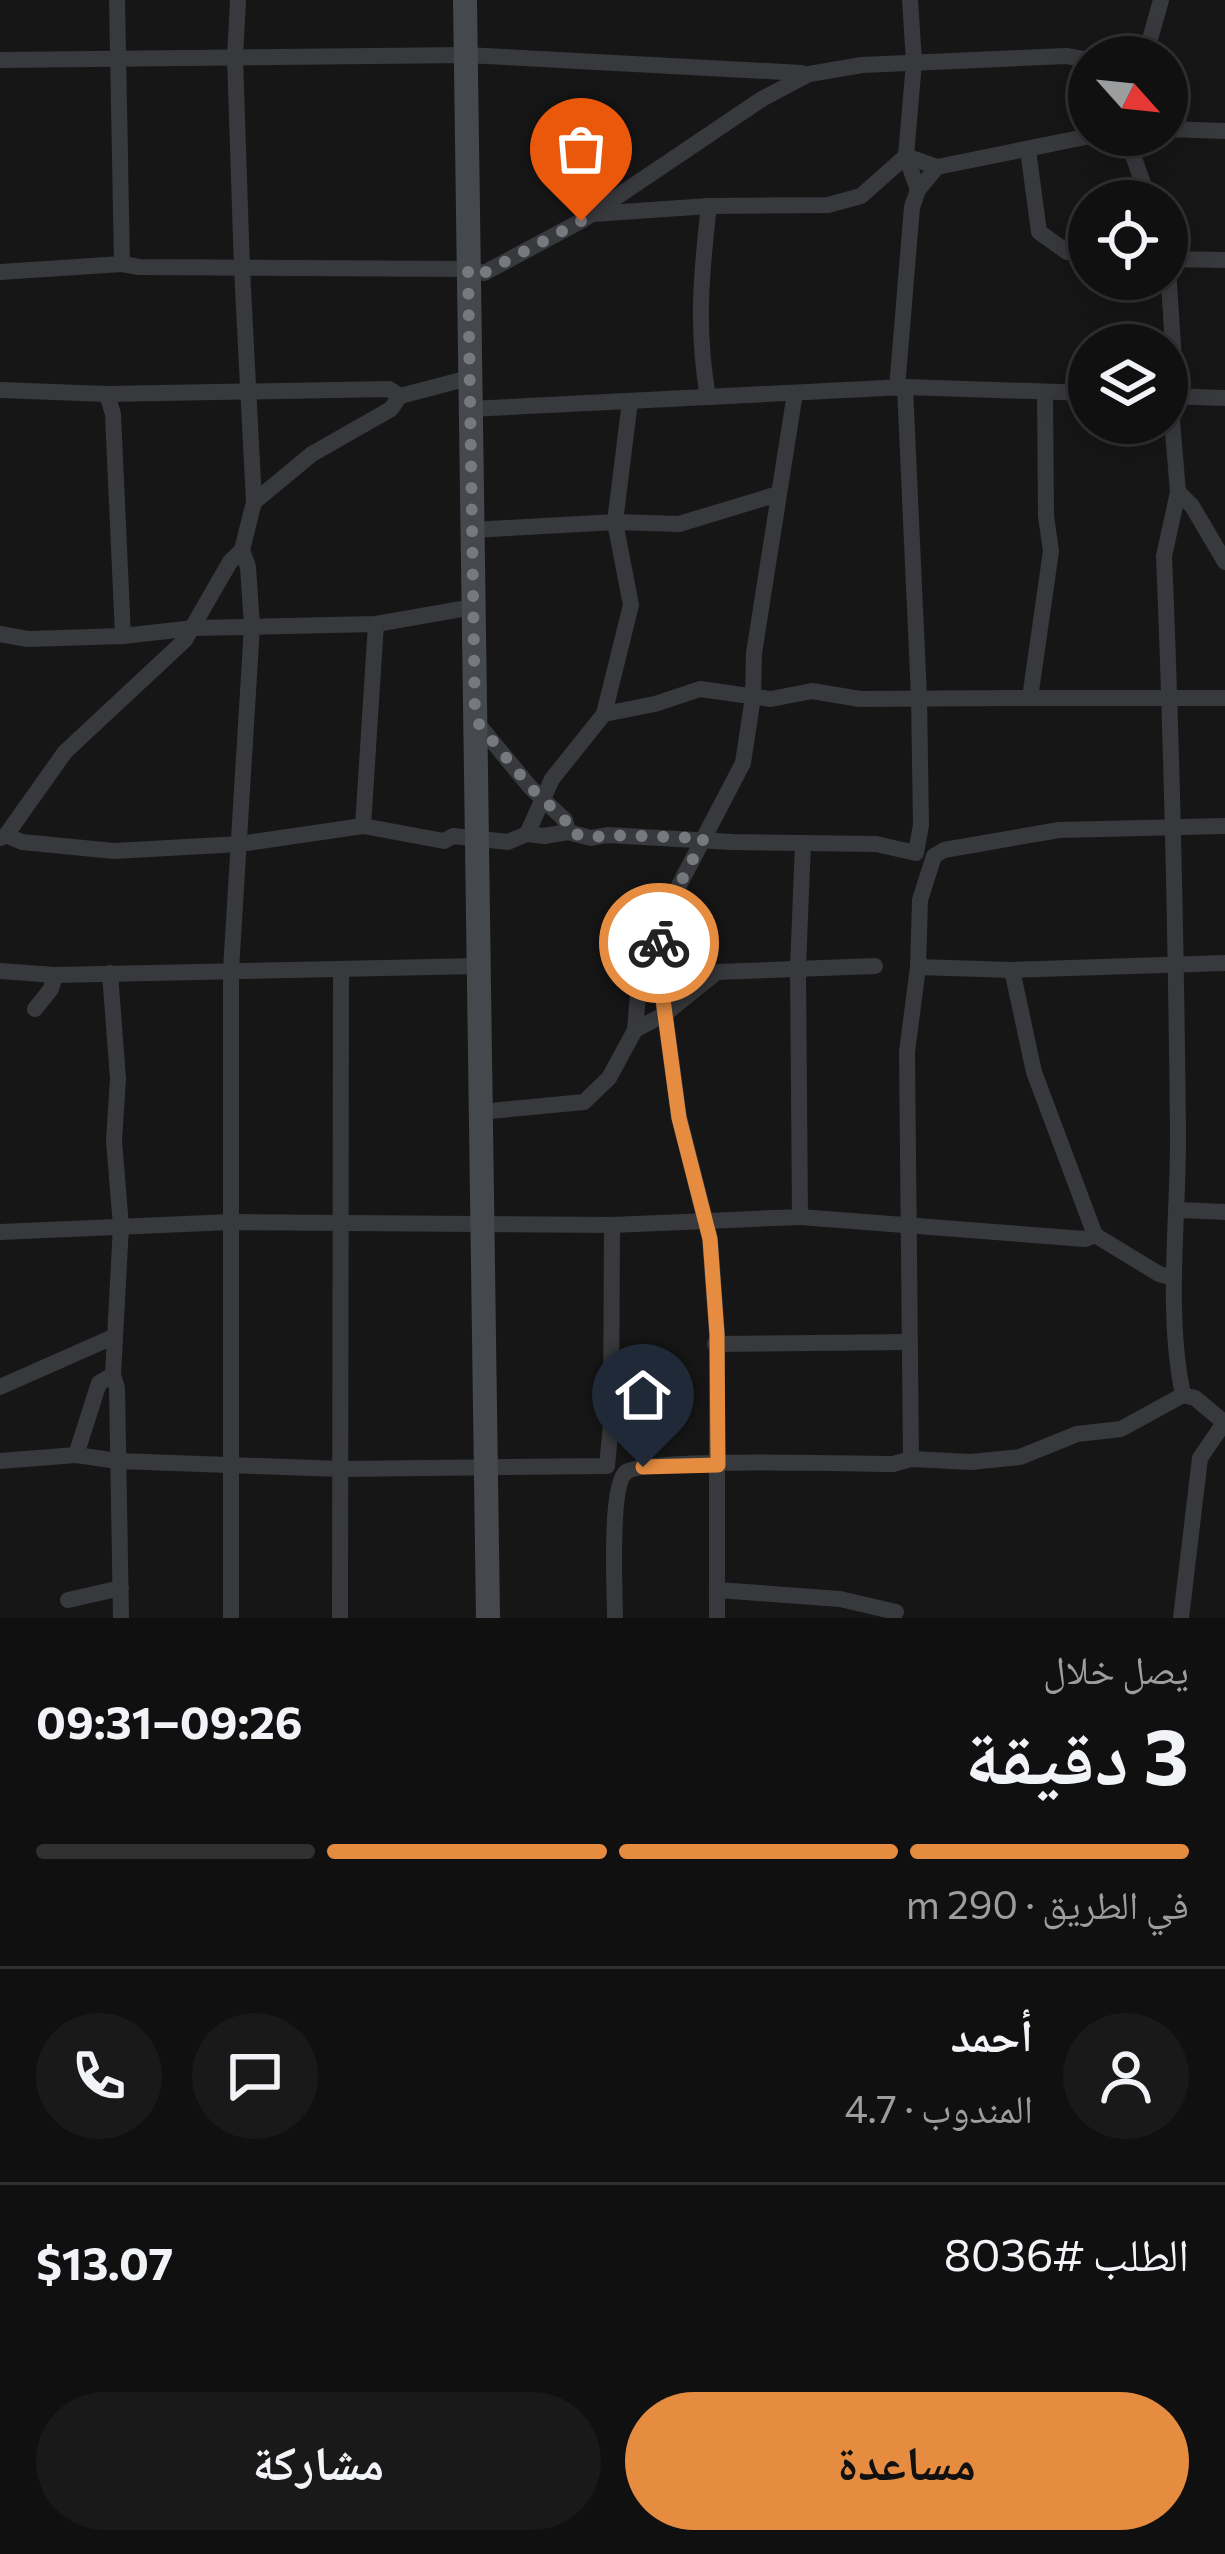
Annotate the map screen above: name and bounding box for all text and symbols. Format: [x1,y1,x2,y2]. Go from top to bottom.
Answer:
north arrow [1068,36,1188,156]
map controls [1068,36,1188,444]
pin [530,98,632,221]
icon: bag [548,116,614,182]
button: locate [1068,180,1188,300]
button: layers [1068,324,1188,444]
courier [599,883,719,1003]
icon: bike [626,910,692,976]
pin [592,1344,694,1467]
icon: home [610,1362,676,1428]
text: يصل خلال [1043,1644,1189,1692]
text: 09:26–09:31 [36,1693,302,1748]
text: 3 دقيقة [965,1706,1189,1801]
text: في الطريق · 290 m [906,1879,1189,1927]
text: أحمد [951,2006,1033,2061]
button: phone [36,2013,162,2139]
button: chat [192,2013,318,2139]
button: person [1063,2013,1189,2139]
text: المندوب · 4.7 [844,2083,1033,2131]
text: الطلب #8036 [944,2225,1189,2280]
text: $13.07 [36,2234,173,2289]
button: مشاركة [36,2392,601,2530]
button: مساعدة [625,2392,1189,2530]

